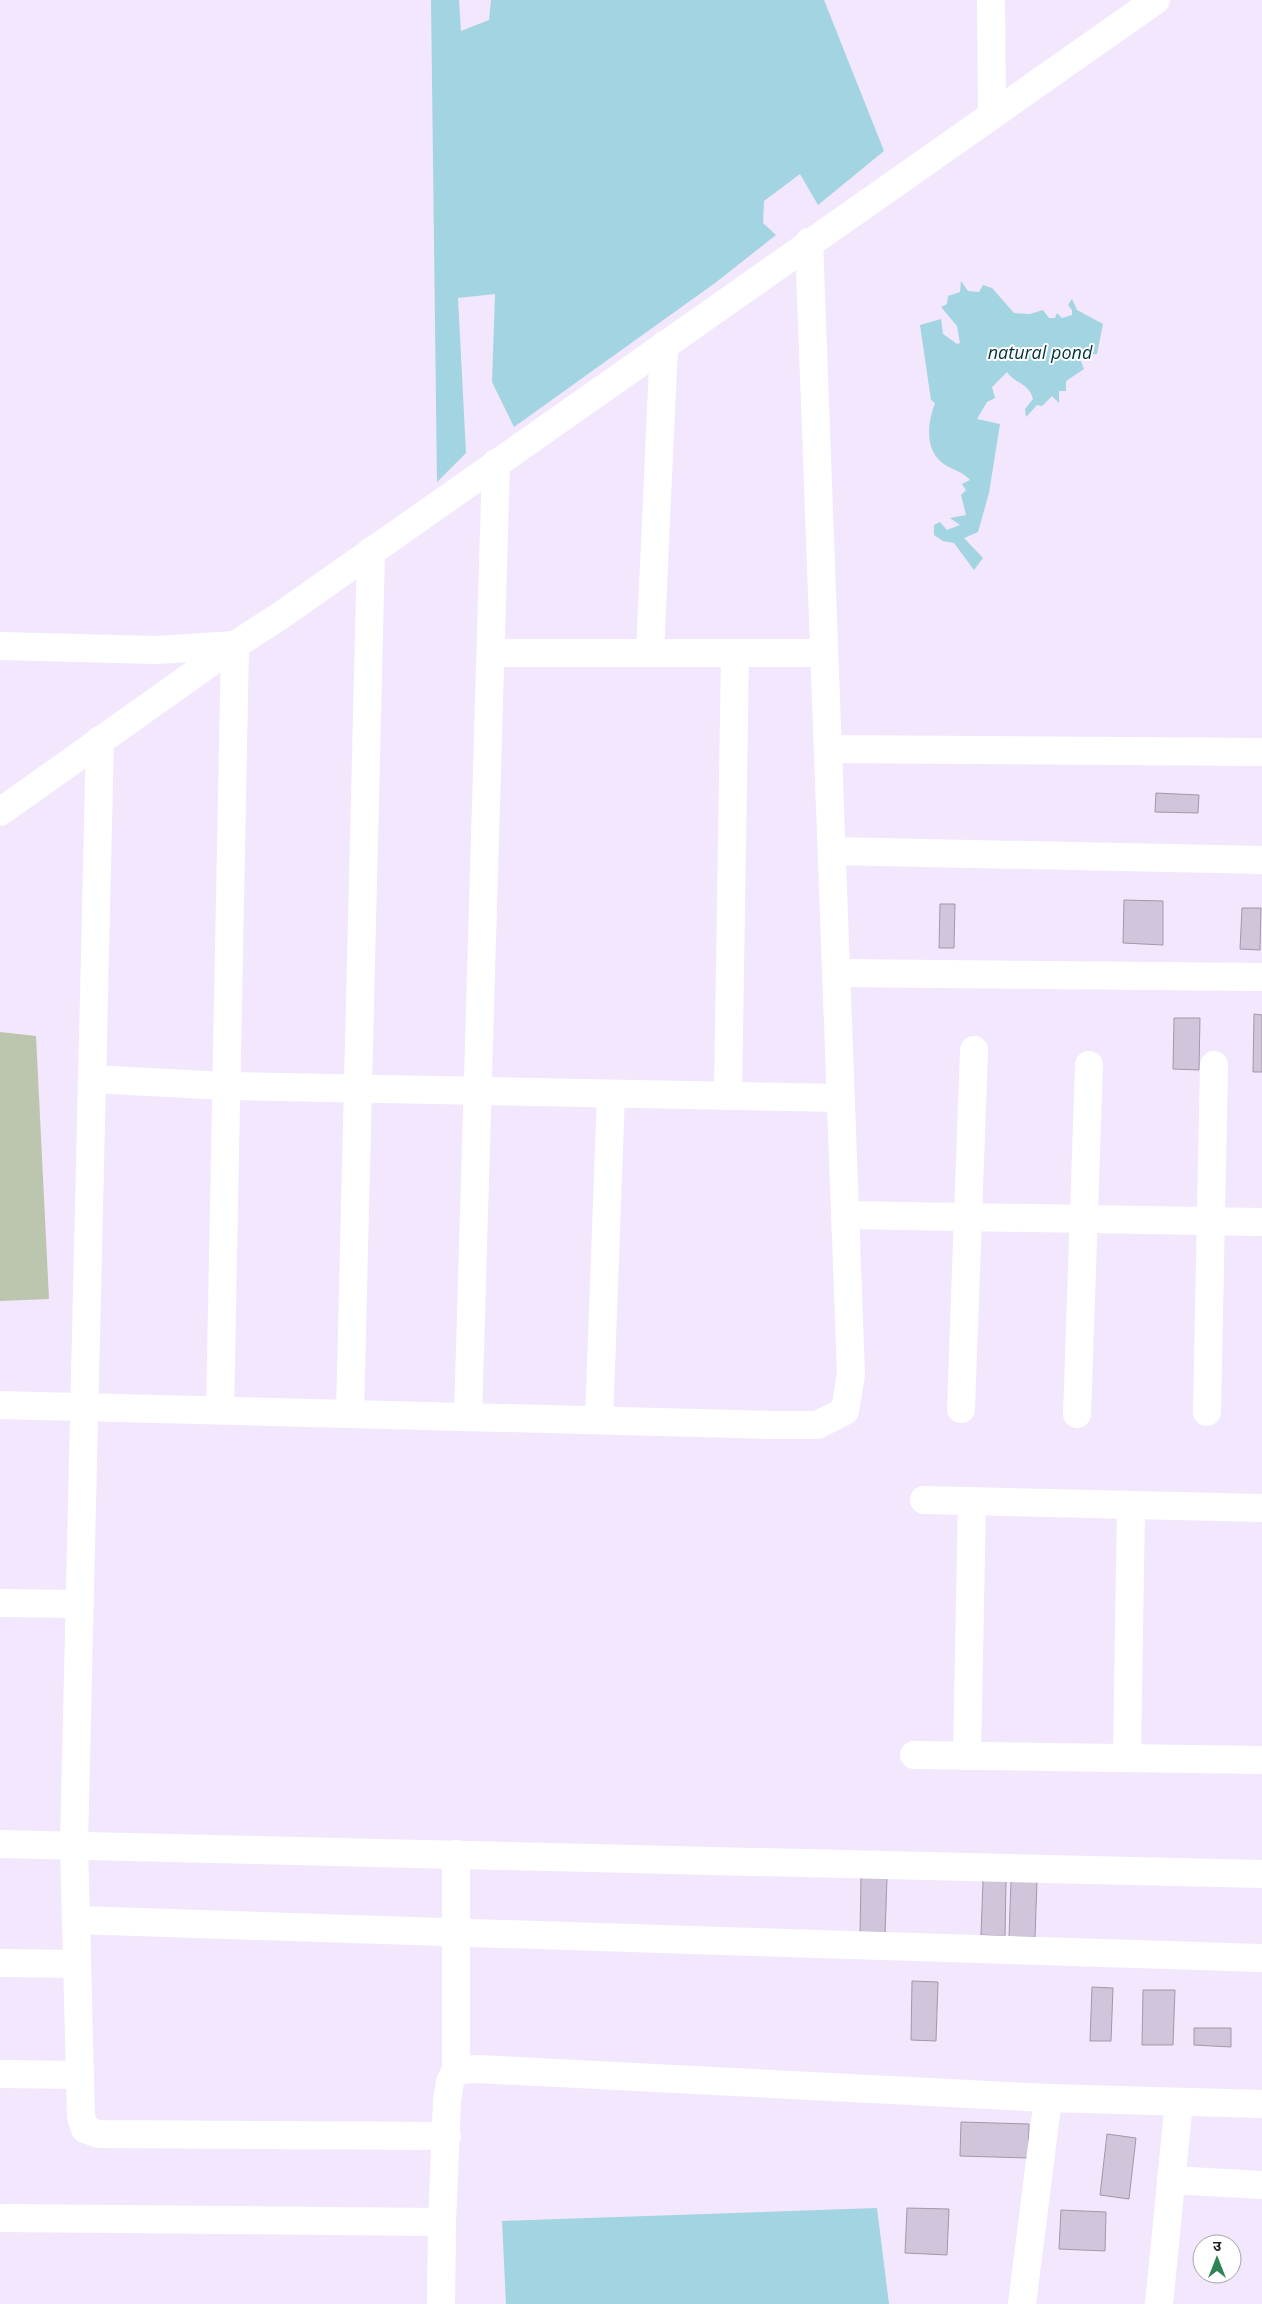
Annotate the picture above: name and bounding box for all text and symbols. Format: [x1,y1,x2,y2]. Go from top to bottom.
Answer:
water label: natural pond [988,340,1093,364]
north arrow [1192,2234,1242,2284]
text: उ [1213,2236,1222,2255]

